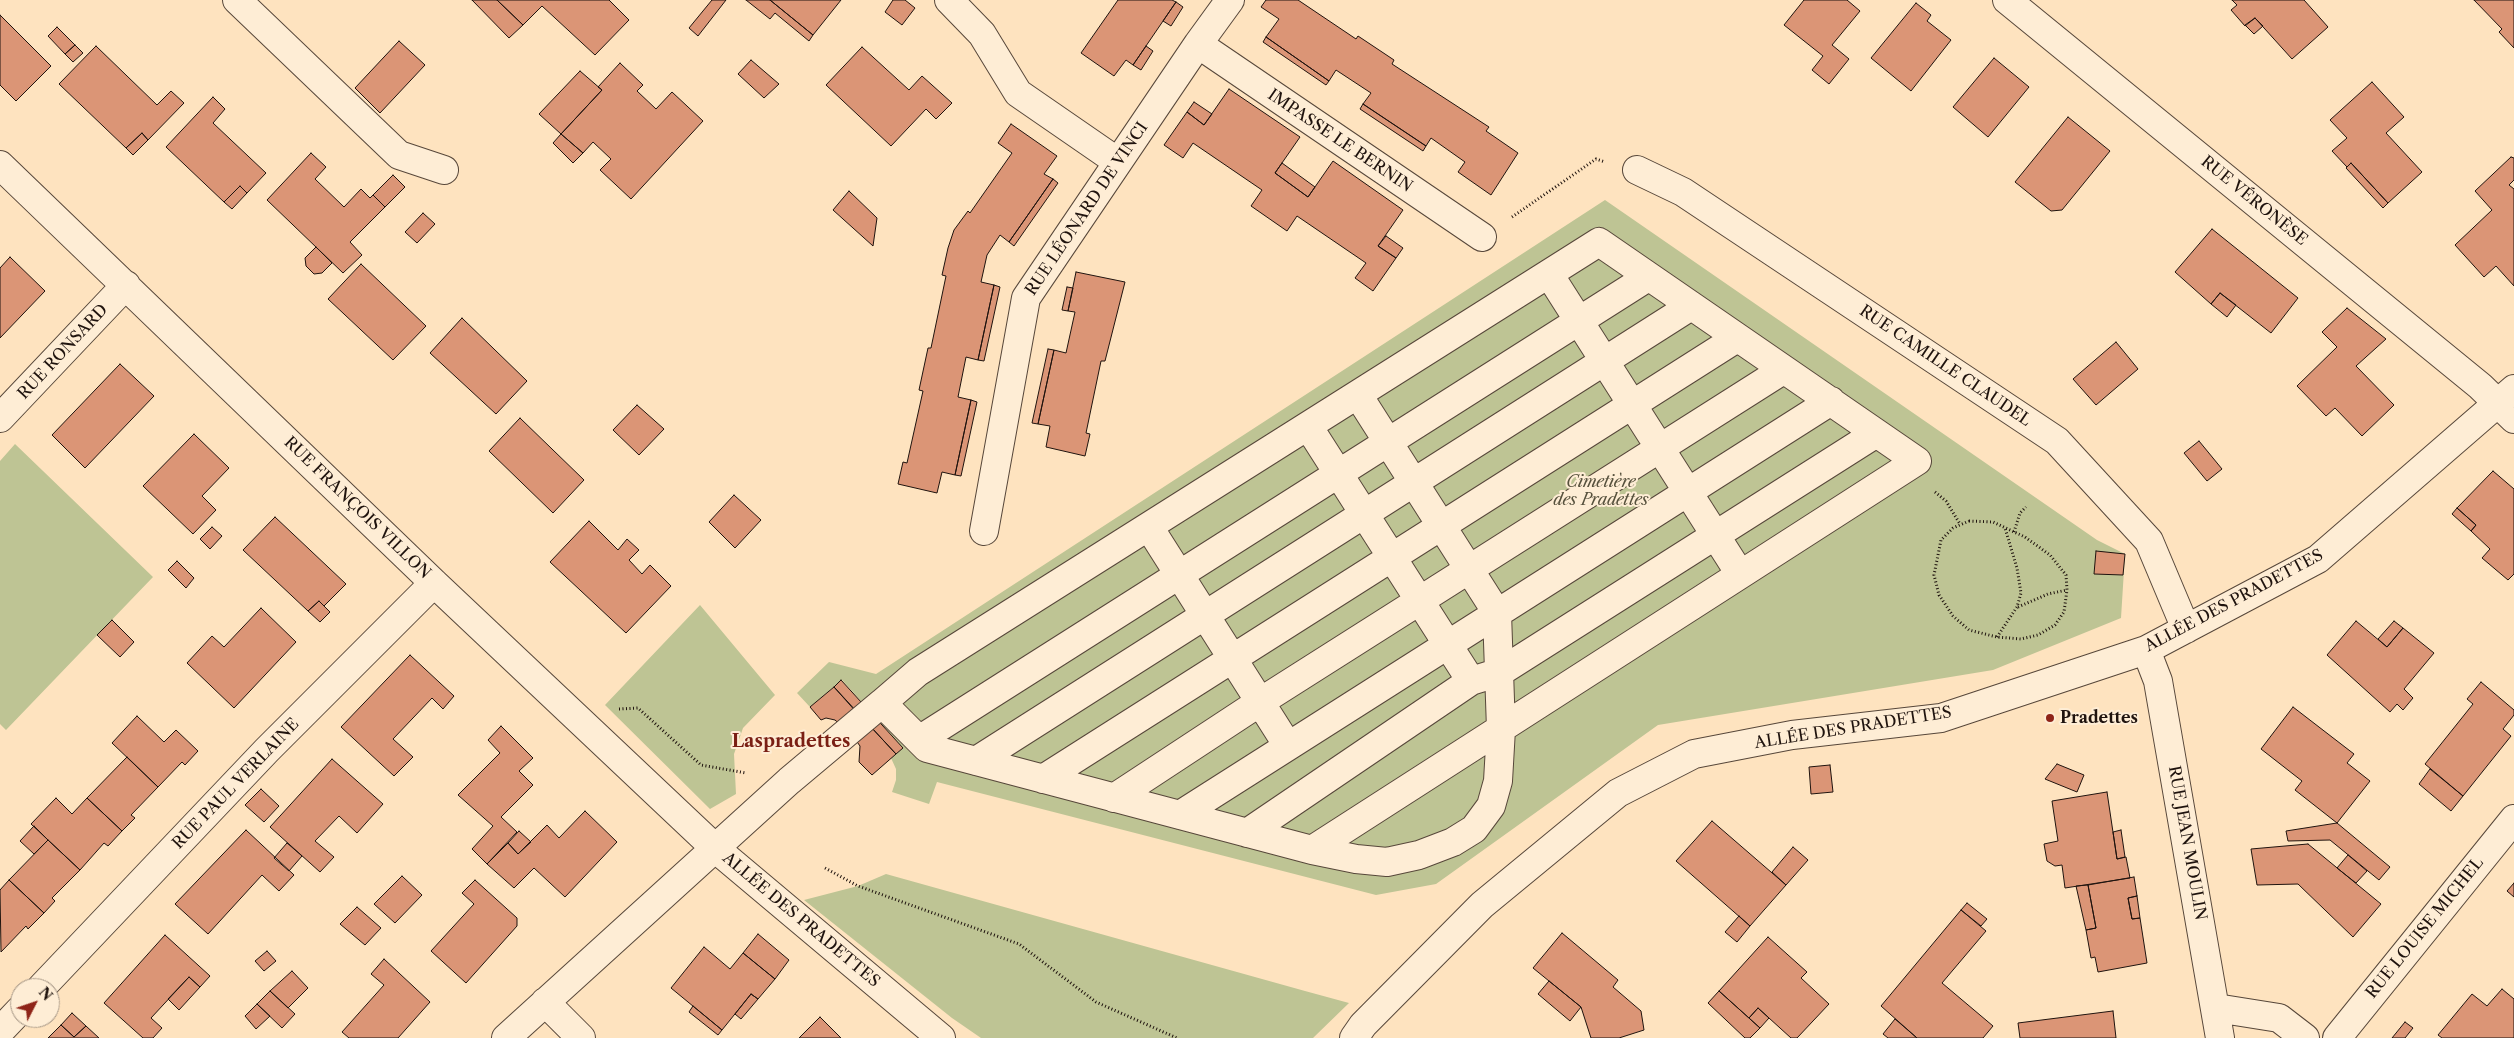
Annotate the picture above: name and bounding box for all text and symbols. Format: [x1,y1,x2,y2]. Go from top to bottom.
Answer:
street label: IMPASSE LE BERNIN [1264,85,1416,197]
street label: RUE LÉONARD DE VINCI [1022,119,1152,299]
street label: RUE VÉRONÈSE [2197,152,2311,250]
street label: RUE RONSARD [14,301,112,403]
street label: RUE CAMILLE CLAUDEL [1856,301,2034,431]
street label: RUE FRANÇOIS VILLON [280,433,434,583]
park label: Cimetière des Pradettes [1553,472,1649,510]
street label: ALLÉE DES PRADETTES [2142,546,2326,656]
street label: ALLÉE DES PRADETTES [1753,703,1953,753]
place label: Pradettes [2060,708,2138,728]
marker: Pradettes [2044,712,2056,724]
street label: RUE PAUL VERLAINE [169,715,303,853]
district label: Laspradettes [732,731,850,753]
street label: RUE JEAN MOULIN [2164,764,2210,922]
street label: ALLÉE DES PRADETTES [719,849,883,991]
street label: RUE LOUISE MICHEL [2362,854,2488,1002]
north arrow [10,978,60,1028]
text: N [35,983,56,1004]

